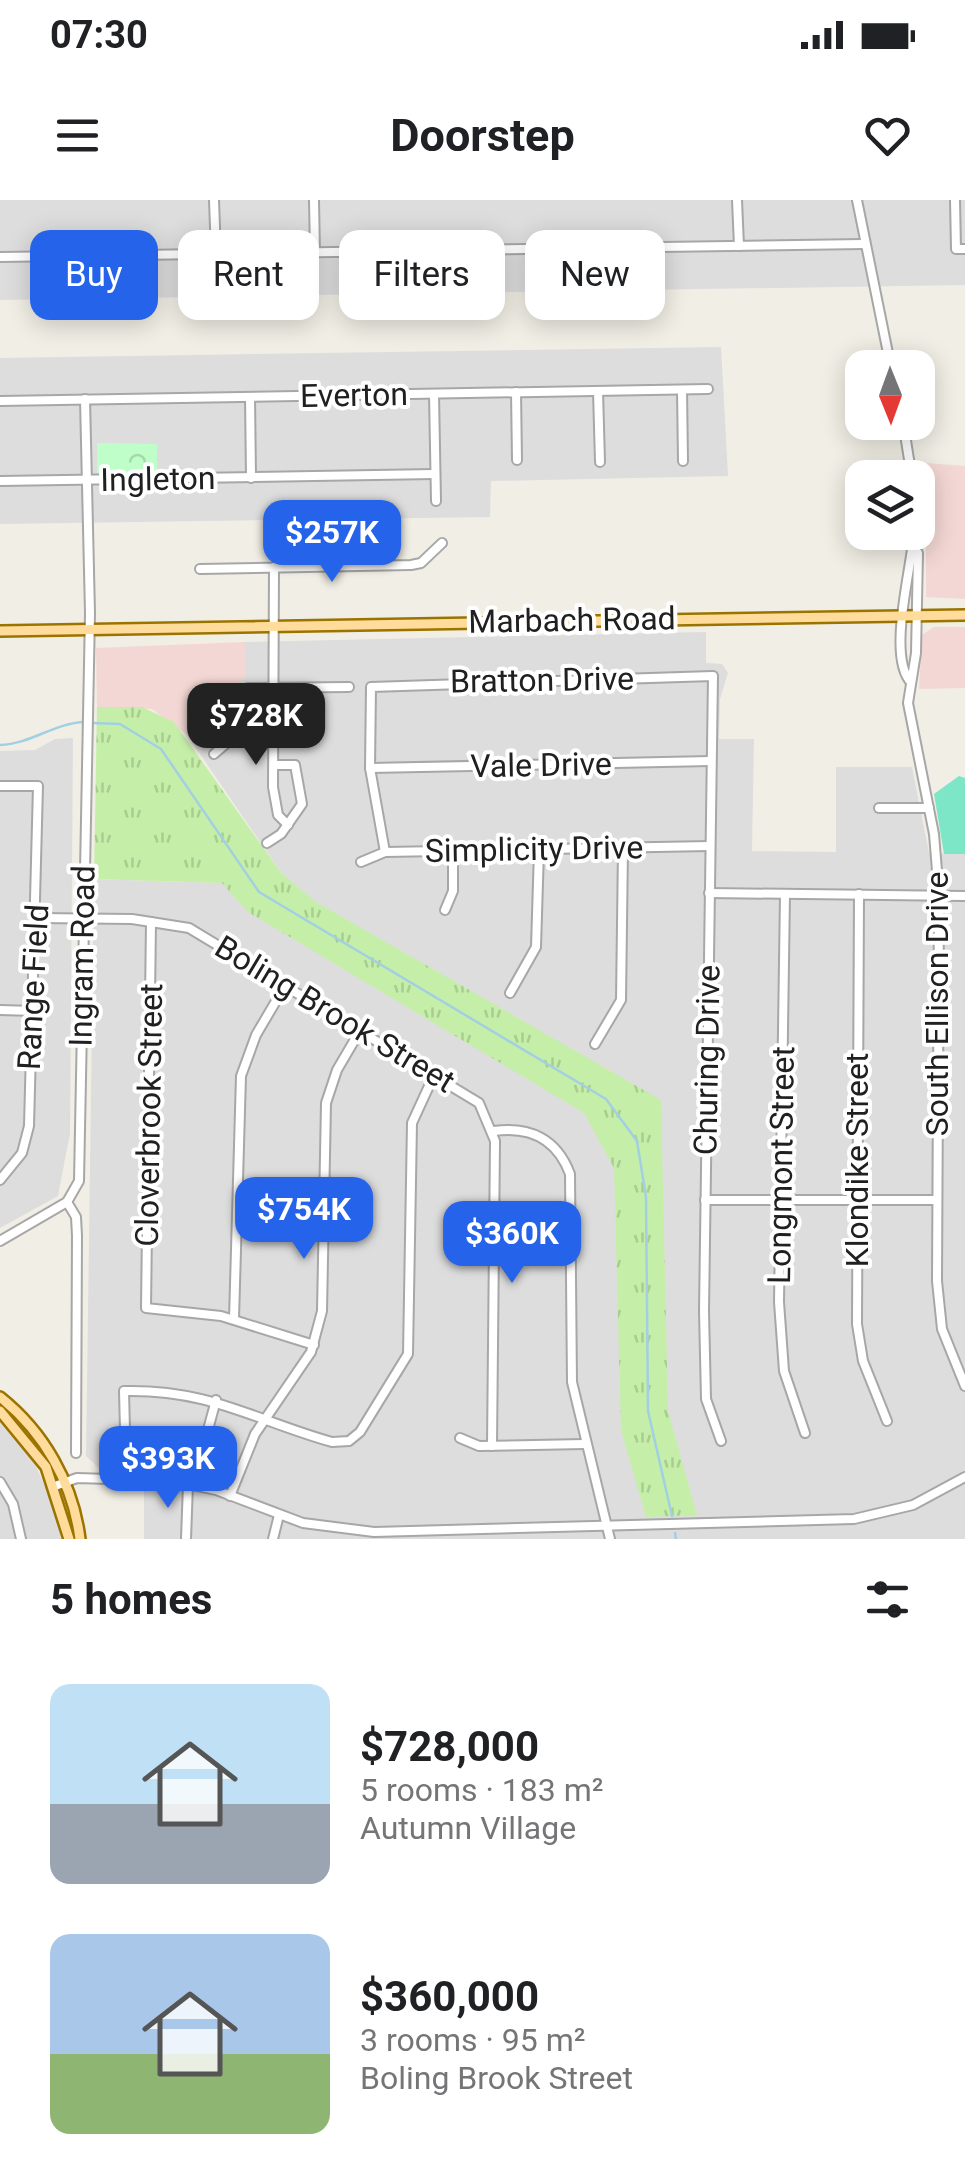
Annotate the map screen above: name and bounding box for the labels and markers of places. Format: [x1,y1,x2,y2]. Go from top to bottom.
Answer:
pin: $257K [262,500,402,585]
pin: $728K [186,683,326,768]
pin: $754K [234,1177,374,1262]
pin: $360K [442,1201,582,1286]
pin: $393K [98,1426,238,1511]

